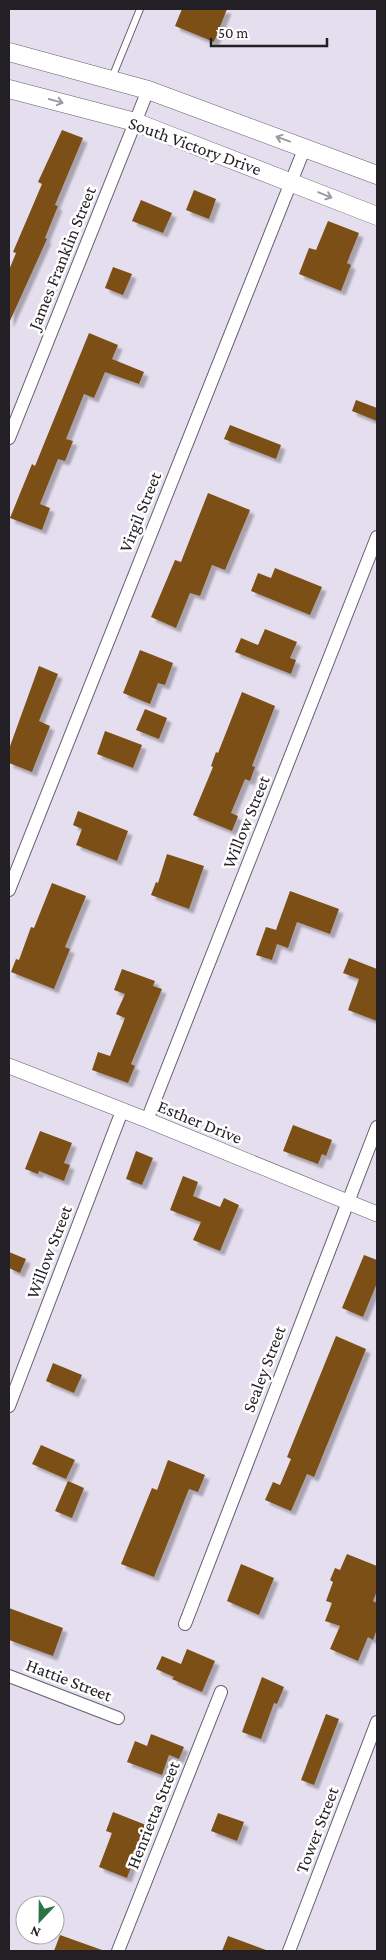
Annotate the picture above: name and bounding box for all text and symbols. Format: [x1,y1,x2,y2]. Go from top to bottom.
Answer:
scale bar [211,15,327,47]
text: 50 m [218,25,248,41]
one-way arrow [47,97,63,107]
street label: South Victory Drive [126,113,264,179]
one-way arrow [275,134,291,143]
street label: James Franklin Street [23,183,100,334]
one-way arrow [317,190,332,200]
street label: Virgil Street [115,468,165,555]
street label: Willow Street [218,772,274,871]
street label: Esther Drive [155,1096,245,1148]
street label: Willow Street [22,1202,76,1301]
street label: Sealey Street [238,1322,290,1415]
street label: Hattie Street [23,1654,116,1706]
street label: Henrietta Street [122,1757,184,1872]
street label: Tower Street [291,1783,343,1876]
north arrow [15,1895,65,1945]
text: N [27,1923,43,1941]

